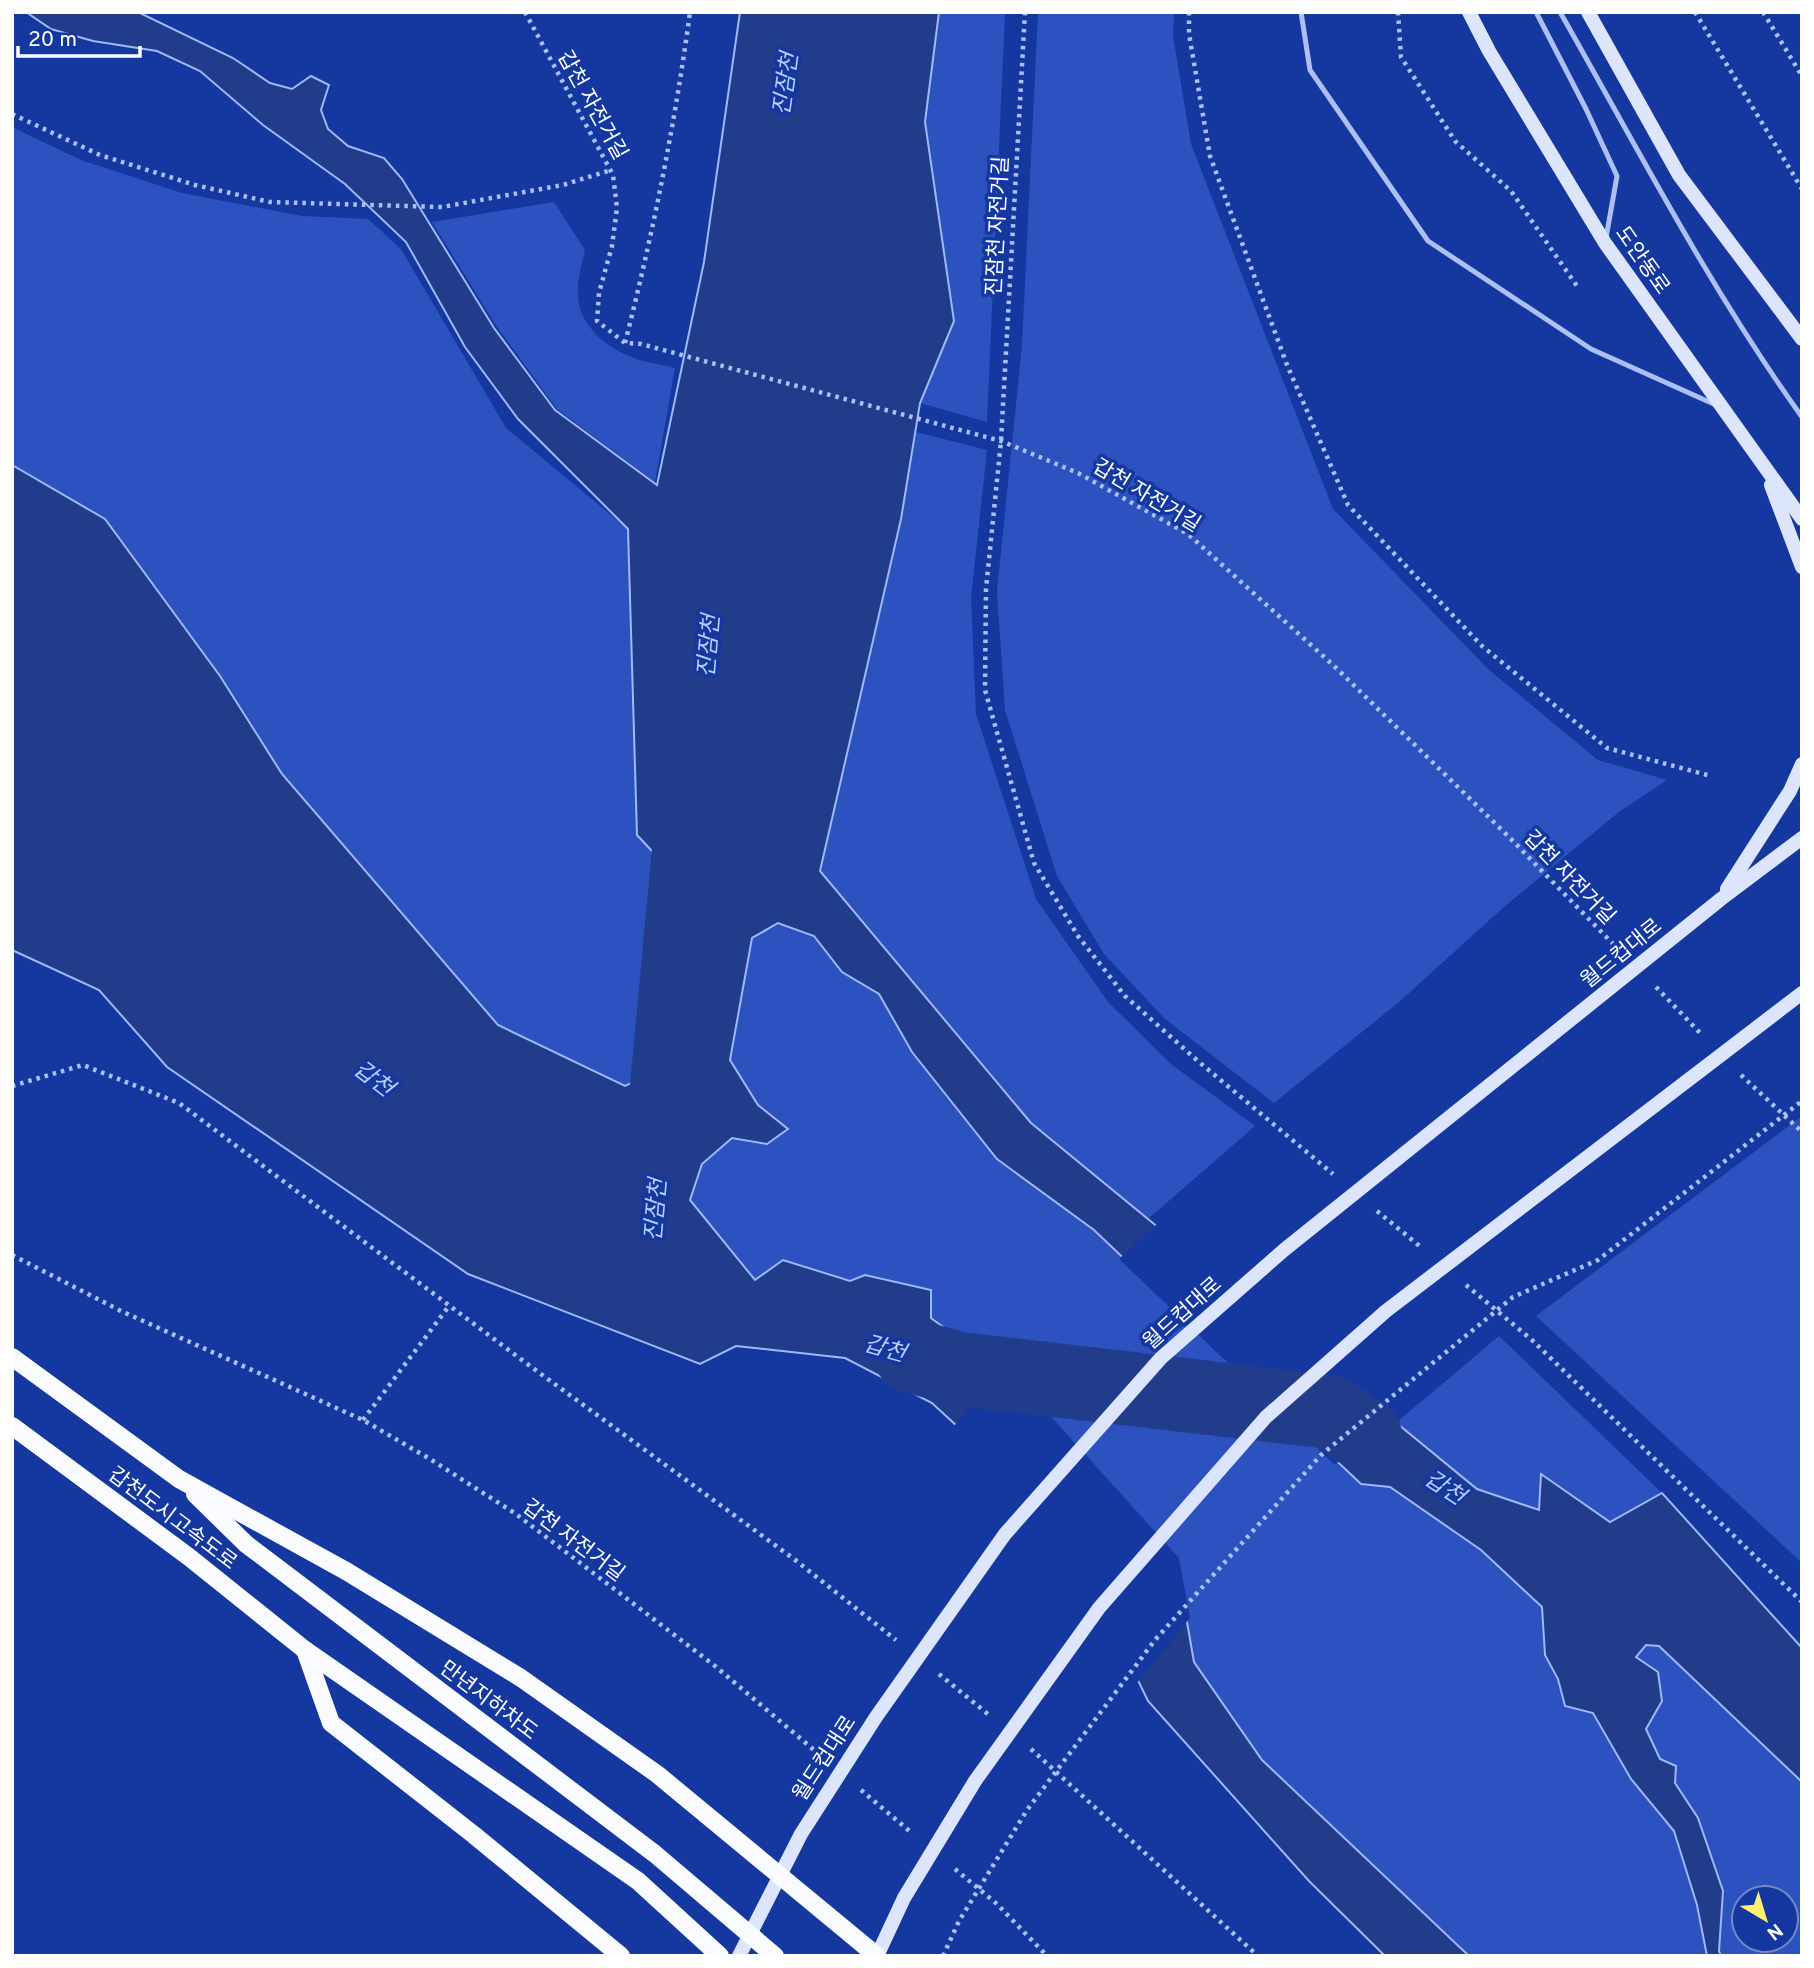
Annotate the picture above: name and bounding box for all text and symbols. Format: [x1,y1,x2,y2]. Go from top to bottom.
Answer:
scale bar [18,14,140,58]
text: 20 m [28,27,77,54]
street label: 갑천 자전거길 [551,46,633,165]
water label: 진잠천 [769,48,807,118]
street label: 진잠천 자전거길 [981,155,1016,297]
street label: 도안동로 [1609,221,1675,300]
street label: 갑천 자전거길 [1087,454,1205,539]
water label: 진잠천 [693,611,728,679]
street label: 갑천 자전거길 [1517,825,1621,931]
street label: 월드컵대로 [1576,913,1668,995]
water label: 갑천 [347,1056,400,1106]
water label: 진잠천 [640,1175,675,1243]
street label: 월드컵대로 [1138,1272,1228,1356]
water label: 갑천 [860,1331,911,1371]
street label: 갑천도시고속도로 [102,1462,242,1576]
water label: 갑천 [1418,1465,1472,1514]
street label: 갑천 자전거길 [517,1494,629,1588]
street label: 만년지하차도 [434,1656,543,1747]
street label: 월드컵대로 [788,1711,863,1807]
north arrow [1730,1884,1800,1954]
text: N [1761,1917,1787,1944]

